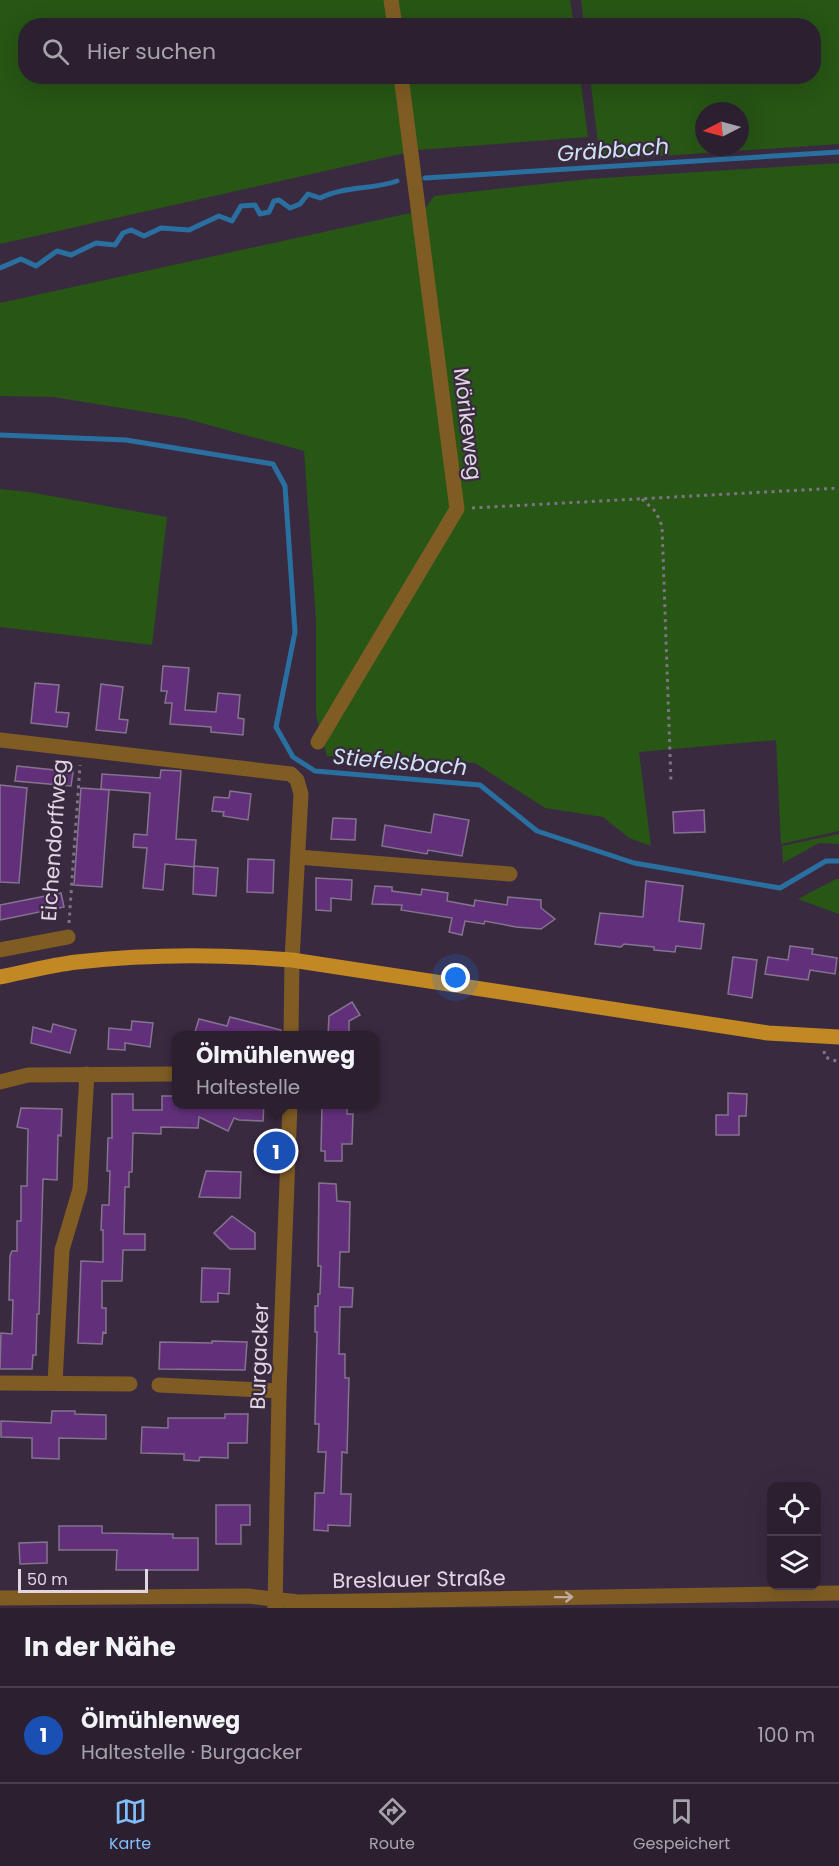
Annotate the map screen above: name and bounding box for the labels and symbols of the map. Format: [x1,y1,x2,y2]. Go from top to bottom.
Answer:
north arrow [695,102,749,156]
water label: Gräbbach [556,131,670,169]
street label: Mörikeweg [447,366,489,482]
water label: Stiefelsbach [331,741,469,783]
street label: Eichendorffweg [34,758,74,922]
your location [441,963,470,992]
pin: 1 [256,1128,296,1174]
street label: Burgacker [243,1302,275,1410]
street label: Breslauer Straße [332,1563,506,1595]
scale bar [18,1566,148,1594]
one-way arrow [554,1591,574,1603]

